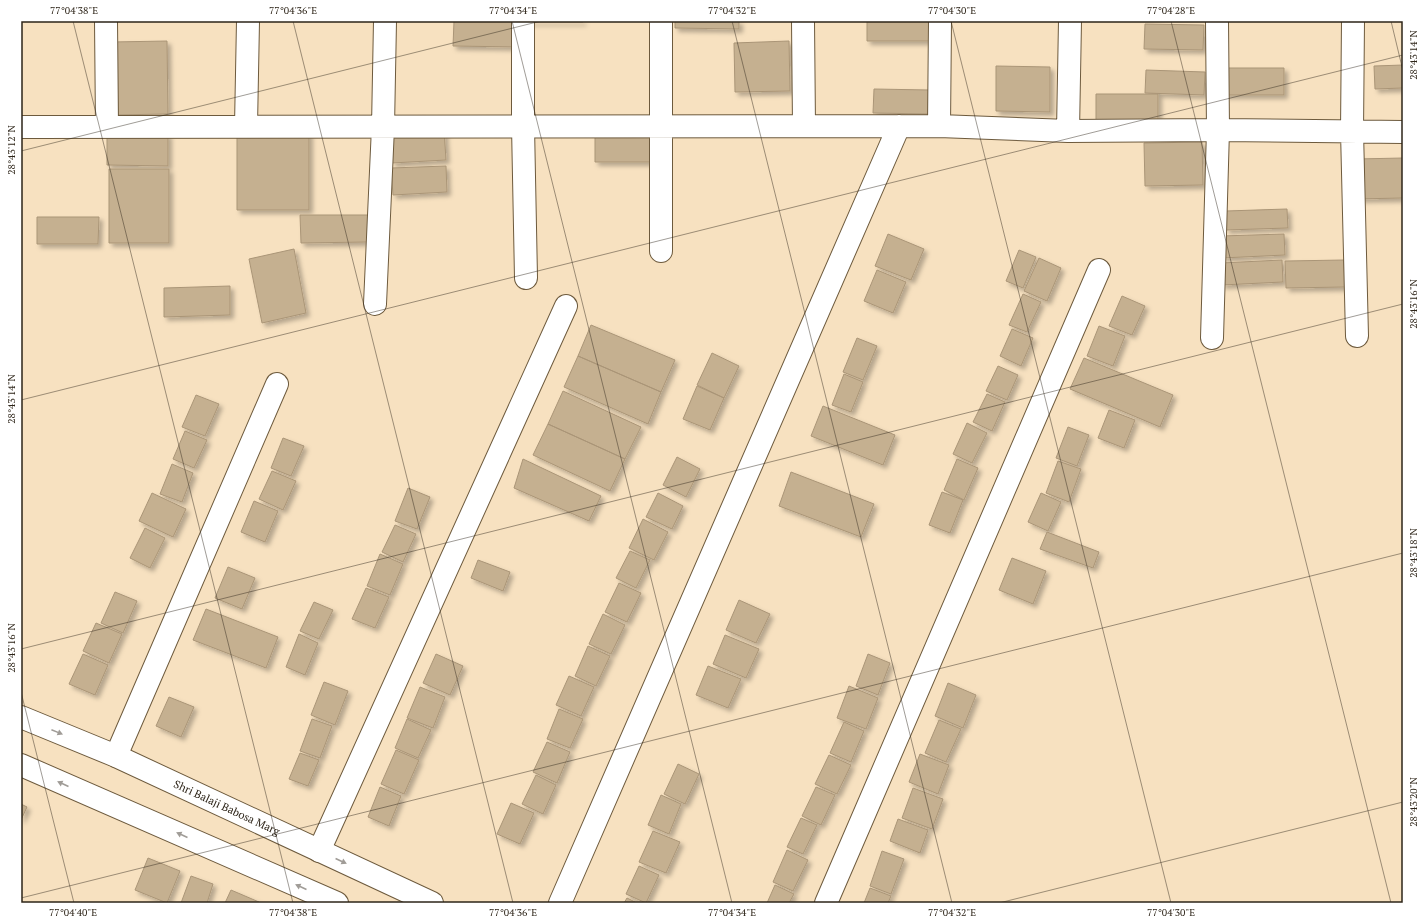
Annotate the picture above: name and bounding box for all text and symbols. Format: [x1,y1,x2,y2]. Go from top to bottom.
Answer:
text: 77°04'38"E [50,4,98,17]
text: 77°04'36"E [269,4,317,17]
text: 77°04'34"E [489,4,537,17]
text: 77°04'32"E [708,4,756,17]
text: 77°04'30"E [928,4,976,17]
text: 77°04'28"E [1147,4,1195,17]
text: 28°43'14"N [1407,30,1420,80]
text: 28°43'12"N [5,125,18,175]
text: 28°43'16"N [1407,279,1420,329]
text: 28°43'14"N [5,374,18,424]
text: 28°43'18"N [1407,528,1420,578]
text: 28°43'16"N [5,623,18,673]
one-way arrow [52,729,63,735]
street label: Shri Balaji Babosa Marg [172,777,282,838]
text: 28°43'20"N [1407,777,1420,827]
one-way arrow [57,780,69,786]
one-way arrow [176,832,188,838]
one-way arrow [335,858,347,864]
one-way arrow [295,884,307,890]
text: 77°04'40"E [49,906,97,919]
text: 77°04'38"E [269,906,317,919]
text: 77°04'36"E [489,906,537,919]
text: 77°04'34"E [708,906,756,919]
text: 77°04'32"E [928,906,976,919]
text: 77°04'30"E [1147,906,1195,919]

